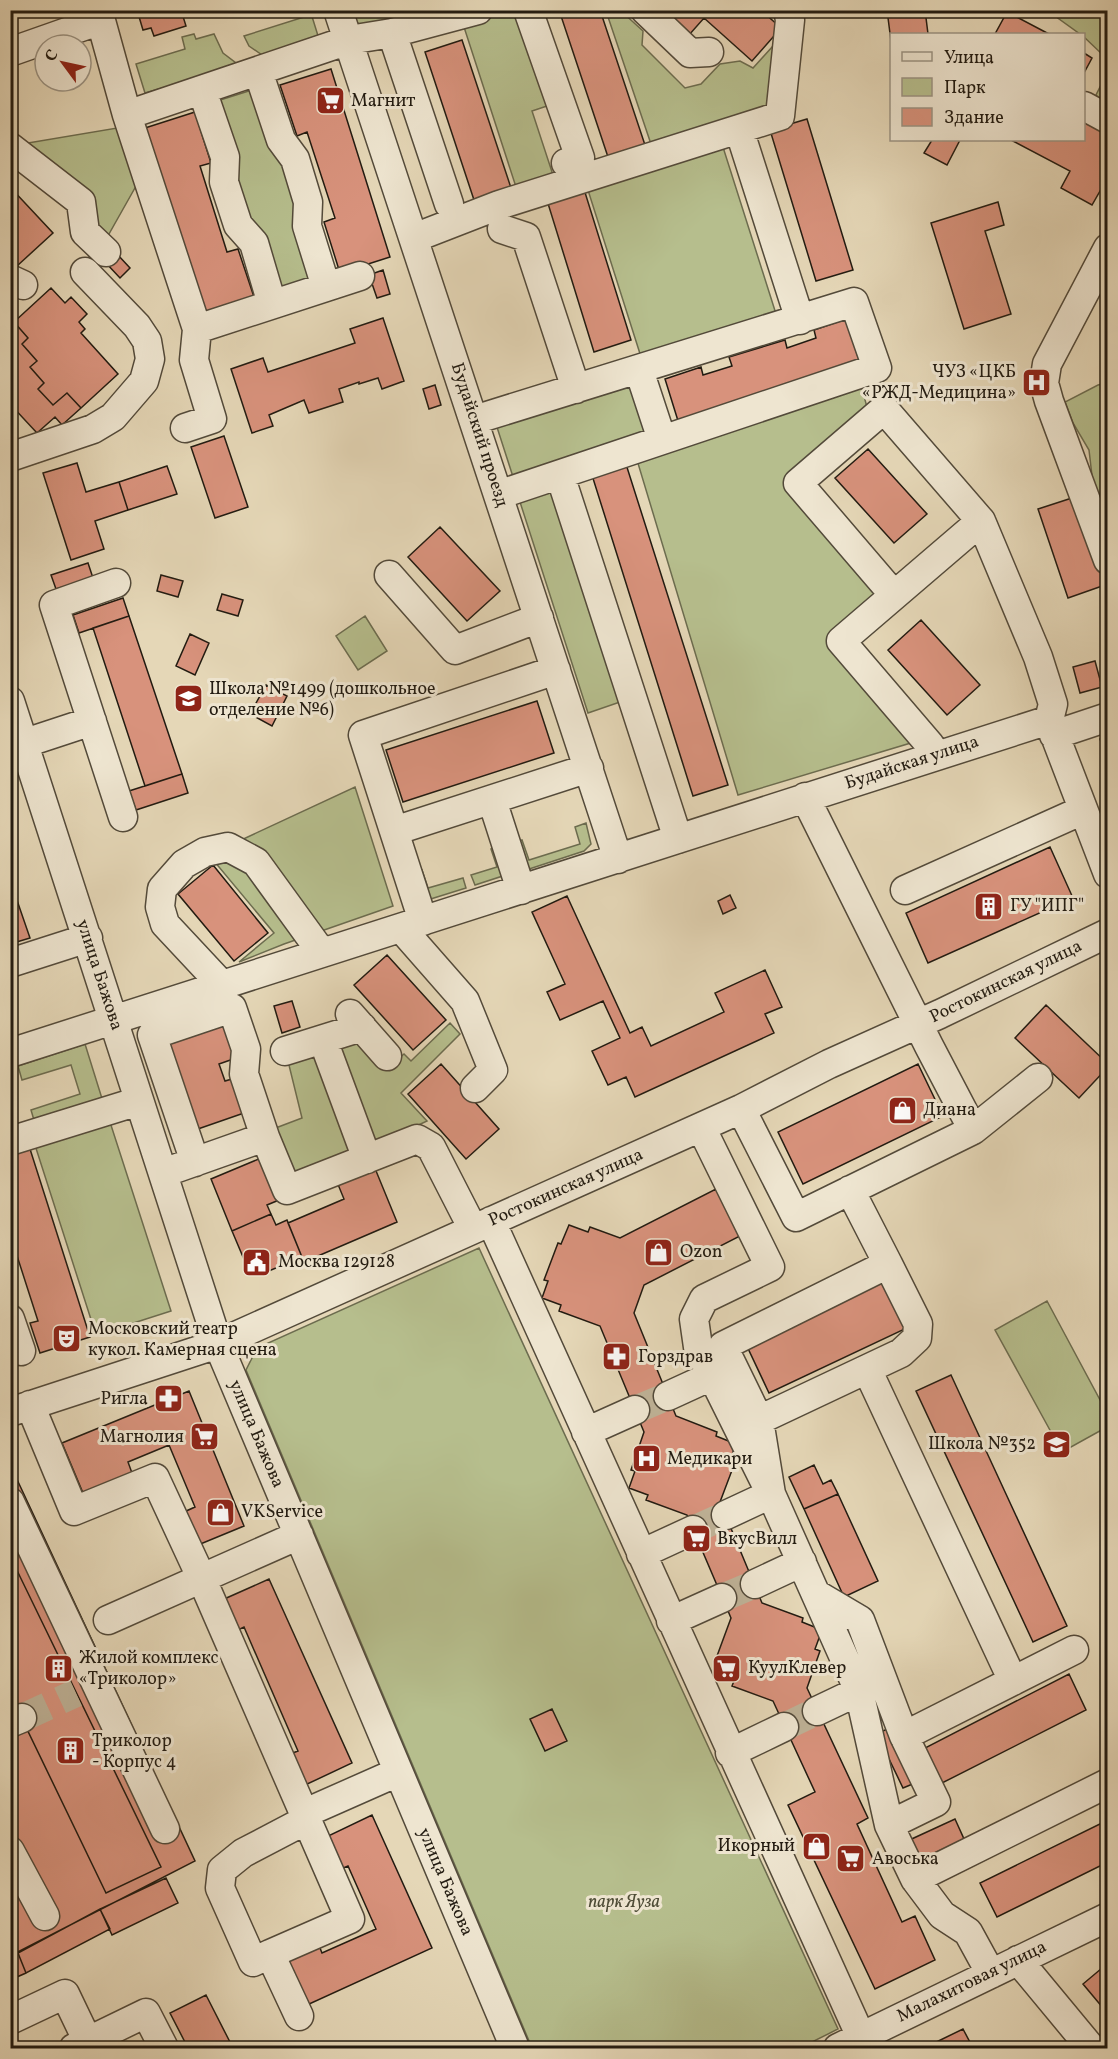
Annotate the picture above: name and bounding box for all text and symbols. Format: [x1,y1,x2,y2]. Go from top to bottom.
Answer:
north arrow [33,33,93,93]
legend [890,33,1085,141]
text: С [40,46,64,66]
text: Улица [944,46,994,71]
text: Парк [944,76,986,101]
supermarket icon: Магнит [314,85,346,117]
place label: Магнит [351,89,415,114]
text: Здание [944,106,1004,131]
street label: Будайский проезд [444,360,514,510]
place label: ЧУЗ «ЦКБ «РЖД-Медицина» [862,360,1016,406]
hospital icon: ЧУЗ «ЦКБ «РЖД-Медицина» [1021,366,1053,398]
place label: Школа №1499 (дошкольное отделение №6) [209,677,436,723]
school or university icon: Школа №1499 (дошкольное отделение №6) [172,683,204,715]
street label: Будайская улица [842,730,982,796]
building icon: ГУ "ИПГ" [973,890,1005,922]
place label: ГУ "ИПГ" [1010,894,1084,919]
street label: улица Бажова [69,916,129,1034]
street label: Ростокинская улица [925,934,1087,1030]
shop icon: Диана [886,1094,918,1126]
place label: Диана [923,1098,976,1123]
street label: Ростокинская улица [485,1143,647,1233]
shop icon: Ozon [643,1236,675,1268]
place label: Ozon [680,1240,723,1265]
public building icon: Москва 129128 [241,1246,273,1278]
place label: Москва 129128 [278,1250,395,1275]
place label: Московский театр кукол. Камерная сцена [88,1317,277,1363]
theatre icon: Московский театр кукол. Камерная сцена [51,1323,83,1355]
pharmacy icon: Горздрав [601,1341,633,1373]
place label: Горздрав [638,1345,713,1370]
street label: улица Бажова [222,1376,290,1492]
pharmacy icon: Ригла [153,1383,185,1415]
place label: Ригла [100,1387,148,1412]
supermarket icon: Магнолия [189,1421,221,1453]
place label: Магнолия [100,1425,184,1450]
school or university icon: Школа №352 [1041,1428,1073,1460]
place label: Школа №352 [928,1432,1036,1457]
hospital icon: Медикари [630,1443,662,1475]
place label: Медикари [667,1447,752,1472]
shop icon: VKService [204,1496,236,1528]
place label: VKService [241,1500,323,1525]
supermarket icon: ВкусВилл [680,1523,712,1555]
place label: ВкусВилл [717,1527,797,1552]
place label: Жилой комплекс «Триколор» [79,1646,219,1692]
building icon: Жилой комплекс «Триколор» [42,1652,74,1684]
supermarket icon: КуулКлевер [711,1652,743,1684]
place label: КуулКлевер [748,1656,846,1681]
place label: Триколор - Корпус 4 [92,1729,176,1775]
building icon: Триколор - Корпус 4 [55,1735,87,1767]
street label: улица Бажова [411,1824,479,1940]
shop icon: Икорный [800,1830,832,1862]
place label: Икорный [718,1834,795,1859]
supermarket icon: Авоська [835,1843,867,1875]
place label: Авоська [872,1847,939,1872]
park label: парк Яуза [588,1890,660,1915]
street label: Малахитовая улица [893,1935,1051,2029]

